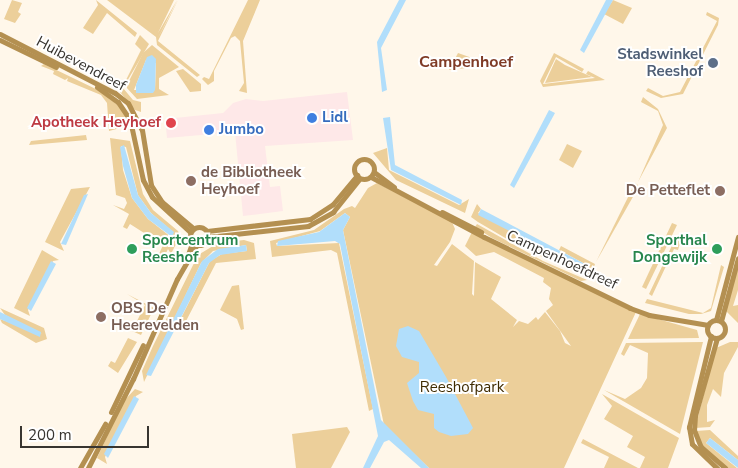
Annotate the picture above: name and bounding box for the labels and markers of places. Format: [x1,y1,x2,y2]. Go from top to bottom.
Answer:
place label: Stadswinkel Reeshof [617,45,703,80]
marker: Stadswinkel Reeshof [707,57,719,69]
place label: Lidl [322,109,348,127]
marker: Lidl [306,112,318,124]
place label: Apotheek Heyhoef [31,114,161,132]
marker: Apotheek Heyhoef [165,117,177,129]
place label: Jumbo [219,121,264,139]
marker: Jumbo [203,124,215,136]
place label: de Bibliotheek Heyhoef [201,163,301,198]
marker: de Bibliotheek Heyhoef [185,175,197,187]
place label: De Petteflet [626,182,710,200]
marker: De Petteflet [714,185,726,197]
place label: Sportcentrum Reeshof [142,231,238,266]
place label: Sporthal Dongewijk [633,231,707,266]
marker: Sportcentrum Reeshof [126,243,138,255]
marker: Sporthal Dongewijk [711,243,723,255]
place label: OBS De Heerevelden [111,299,199,334]
marker: OBS De Heerevelden [95,311,107,323]

